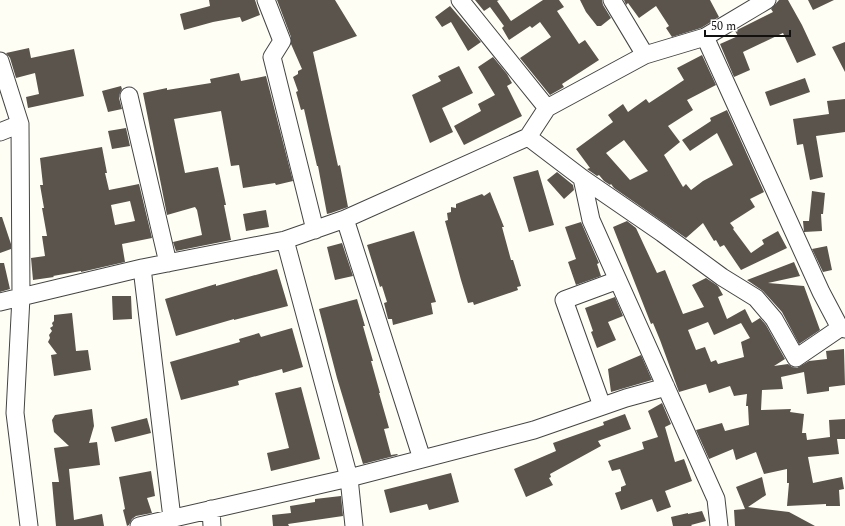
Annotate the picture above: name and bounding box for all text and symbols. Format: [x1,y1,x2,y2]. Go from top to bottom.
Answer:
scale bar [705,12,790,38]
text: 50 m [711,17,736,36]

